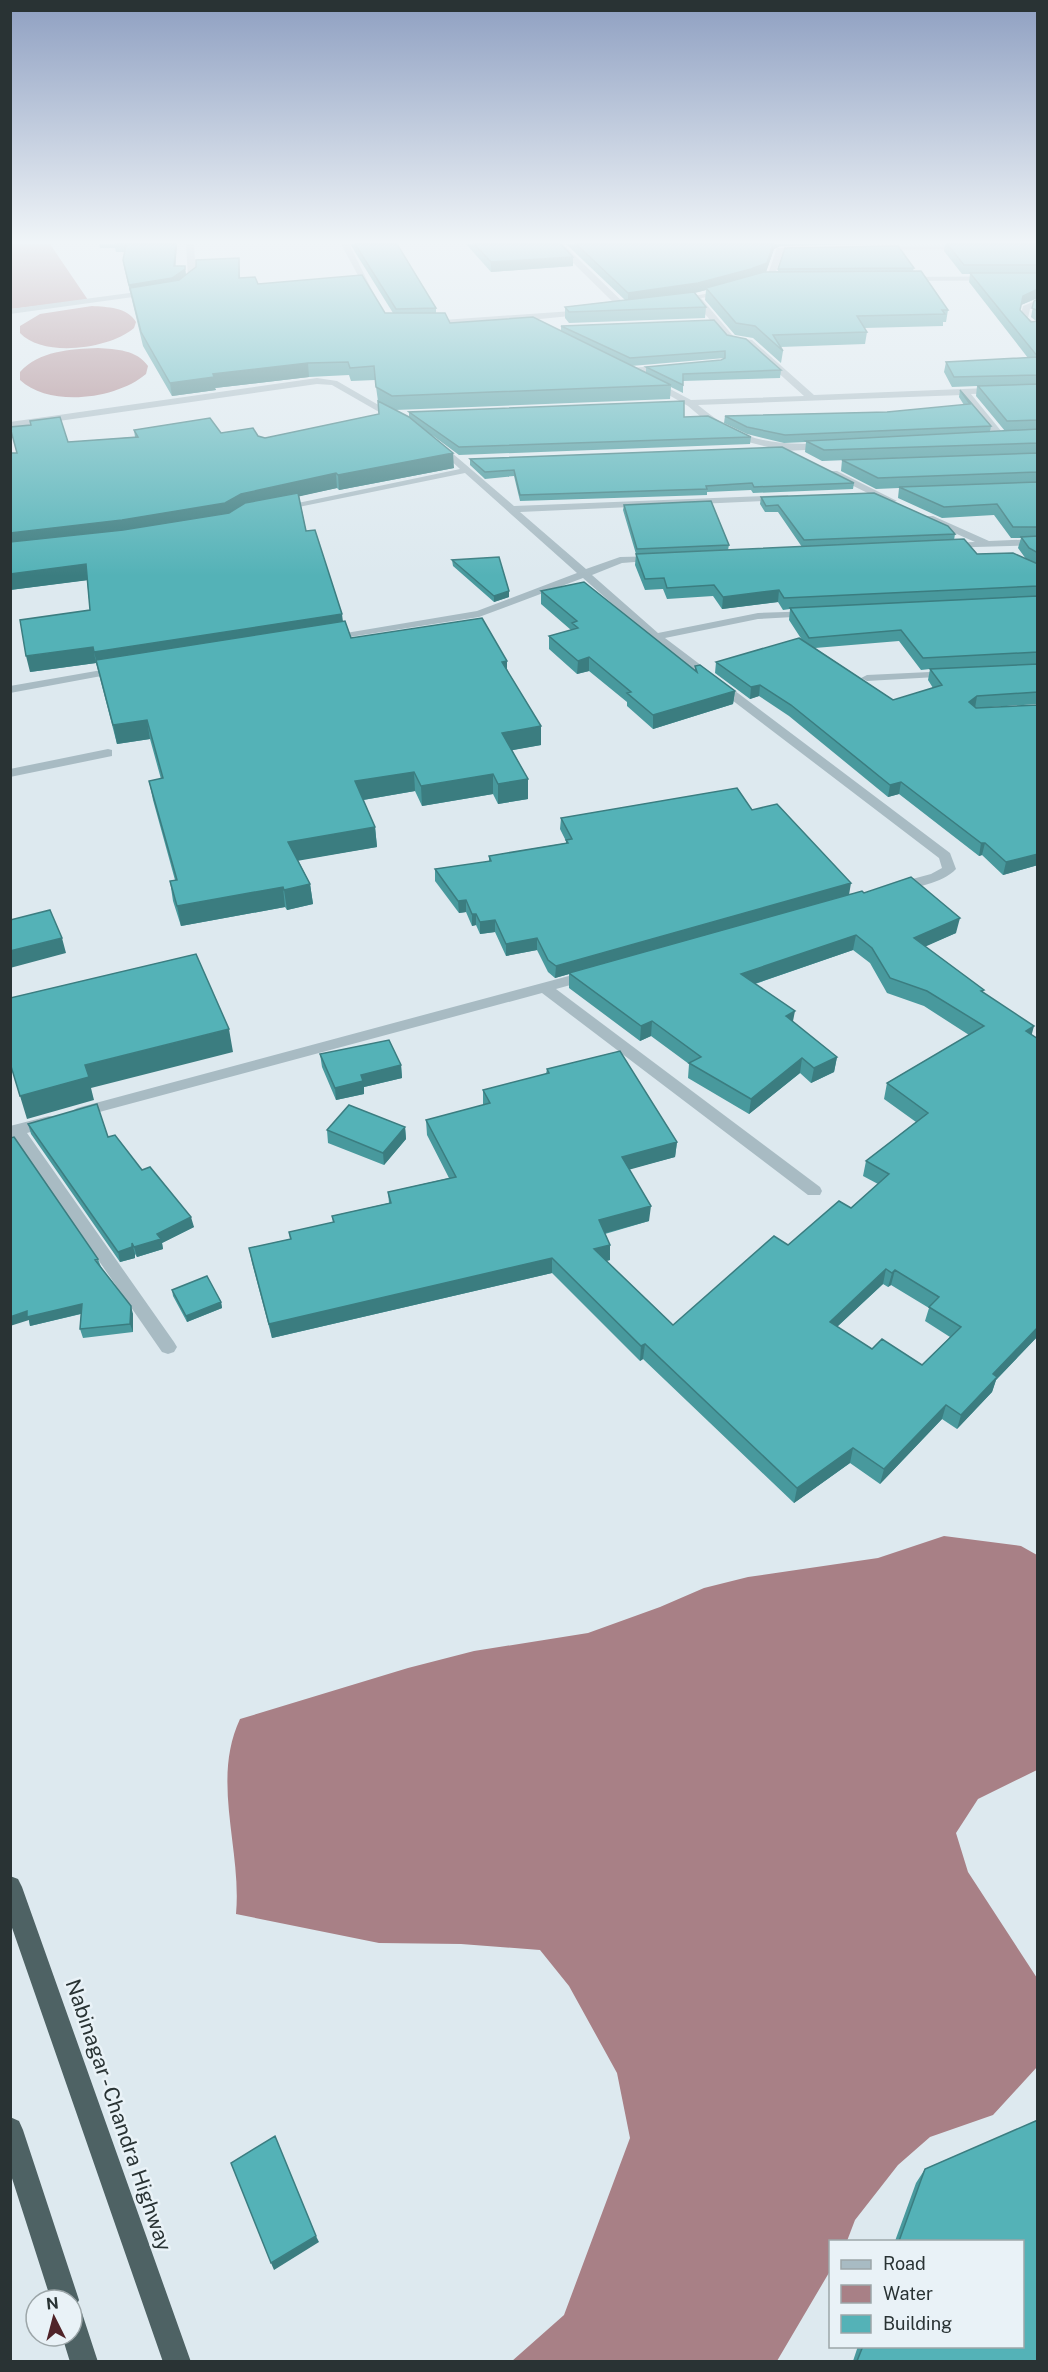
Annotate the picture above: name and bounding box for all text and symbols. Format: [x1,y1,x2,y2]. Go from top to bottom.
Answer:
street label: Nabinagar - Chandra Highway [61,1976,177,2254]
legend [829,2240,1024,2348]
text: Road [883,2253,926,2274]
text: Water [883,2283,933,2304]
north arrow [24,2288,84,2348]
text: N [45,2293,60,2314]
text: Building [883,2313,952,2334]

